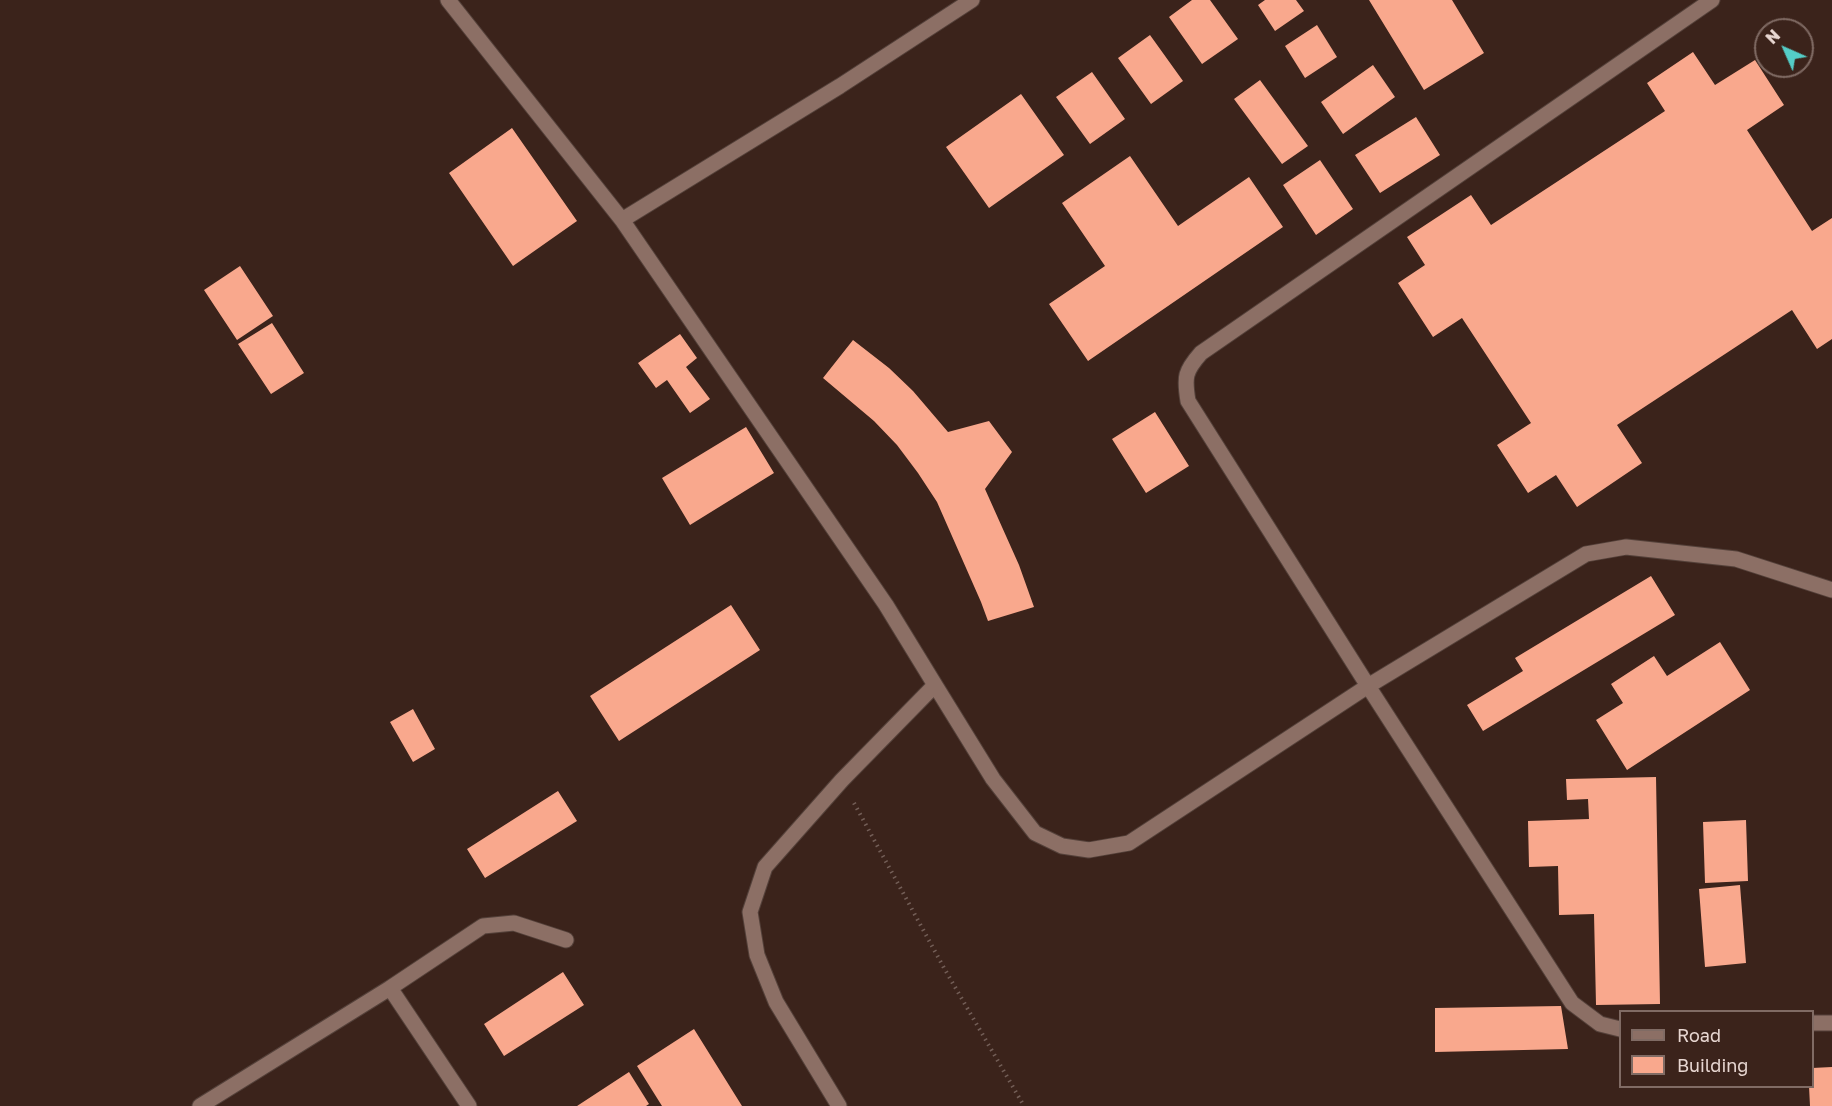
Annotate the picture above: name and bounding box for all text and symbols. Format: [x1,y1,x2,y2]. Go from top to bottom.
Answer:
north arrow [1754,18,1814,78]
text: N [1761,25,1784,48]
legend [1619,1010,1814,1088]
text: Road [1677,1024,1721,1046]
text: Building [1677,1054,1748,1076]

